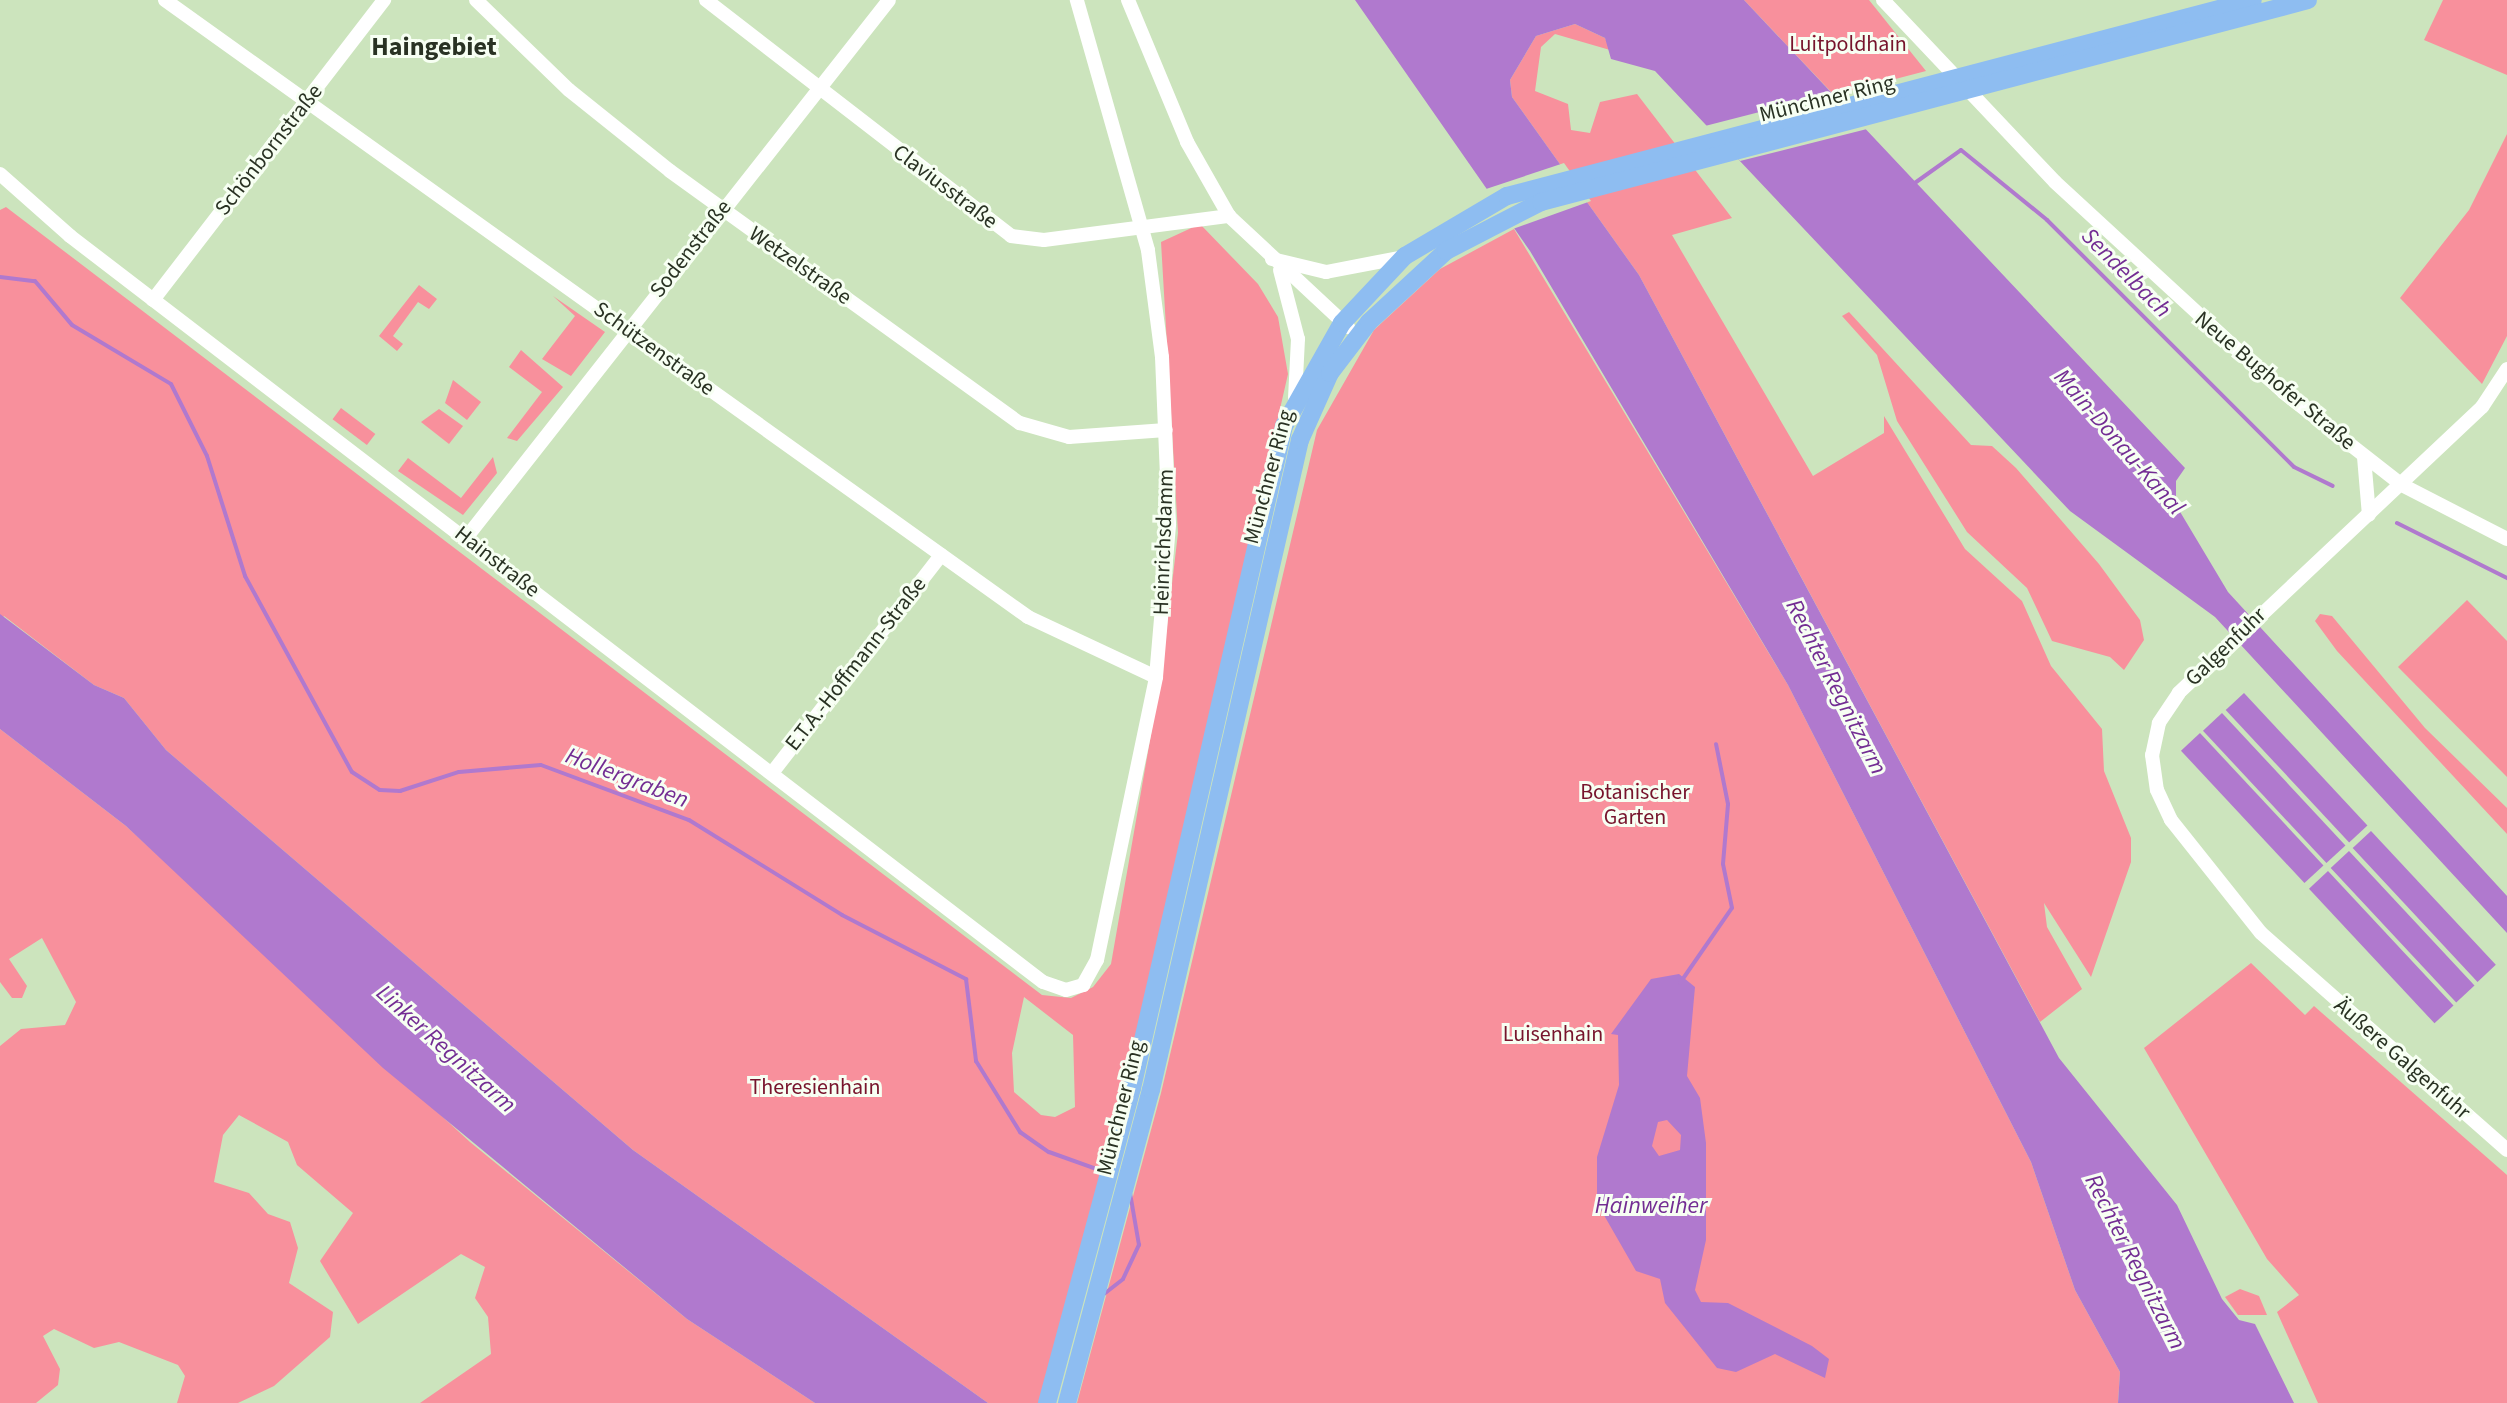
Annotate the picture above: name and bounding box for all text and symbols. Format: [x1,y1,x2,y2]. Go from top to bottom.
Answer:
district label: Haingebiet [371,31,497,63]
park label: Luitpoldhain [1789,32,1907,58]
street label: Münchner Ring [1757,69,1897,129]
street label: Schönbornstraße [210,79,328,221]
street label: Claviusstraße [887,139,1003,235]
street label: Sodenstraße [645,195,737,303]
street label: Wetzelstraße [744,221,856,311]
water label: Sendelbach [2075,222,2177,324]
street label: Schützenstraße [588,296,720,402]
street label: Neue Bughofer Straße [2189,306,2361,456]
water label: Main-Donau-Kanal [2048,363,2190,521]
street label: Münchner Ring [1238,407,1300,547]
street label: Heinrichsdamm [1148,468,1180,616]
street label: Hainstraße [449,521,545,603]
street label: E.T.A.-Hoffmann-Straße [780,572,932,756]
water label: Rechter Regnitzarm [1779,595,1893,779]
street label: Galgenfuhr [2180,602,2272,692]
water label: Hollergraben [562,741,692,815]
park label: Botanischer Garten [1580,779,1690,830]
water label: Linker Regnitzarm [370,979,522,1119]
street label: Äußere Galgenfuhr [2328,993,2476,1125]
park label: Luisenhain [1503,1022,1603,1048]
street label: Münchner Ring [1091,1038,1151,1178]
park label: Theresienhain [749,1075,881,1101]
water label: Rechter Regnitzarm [2078,1170,2192,1354]
water label: Hainweiher [1595,1192,1707,1220]

